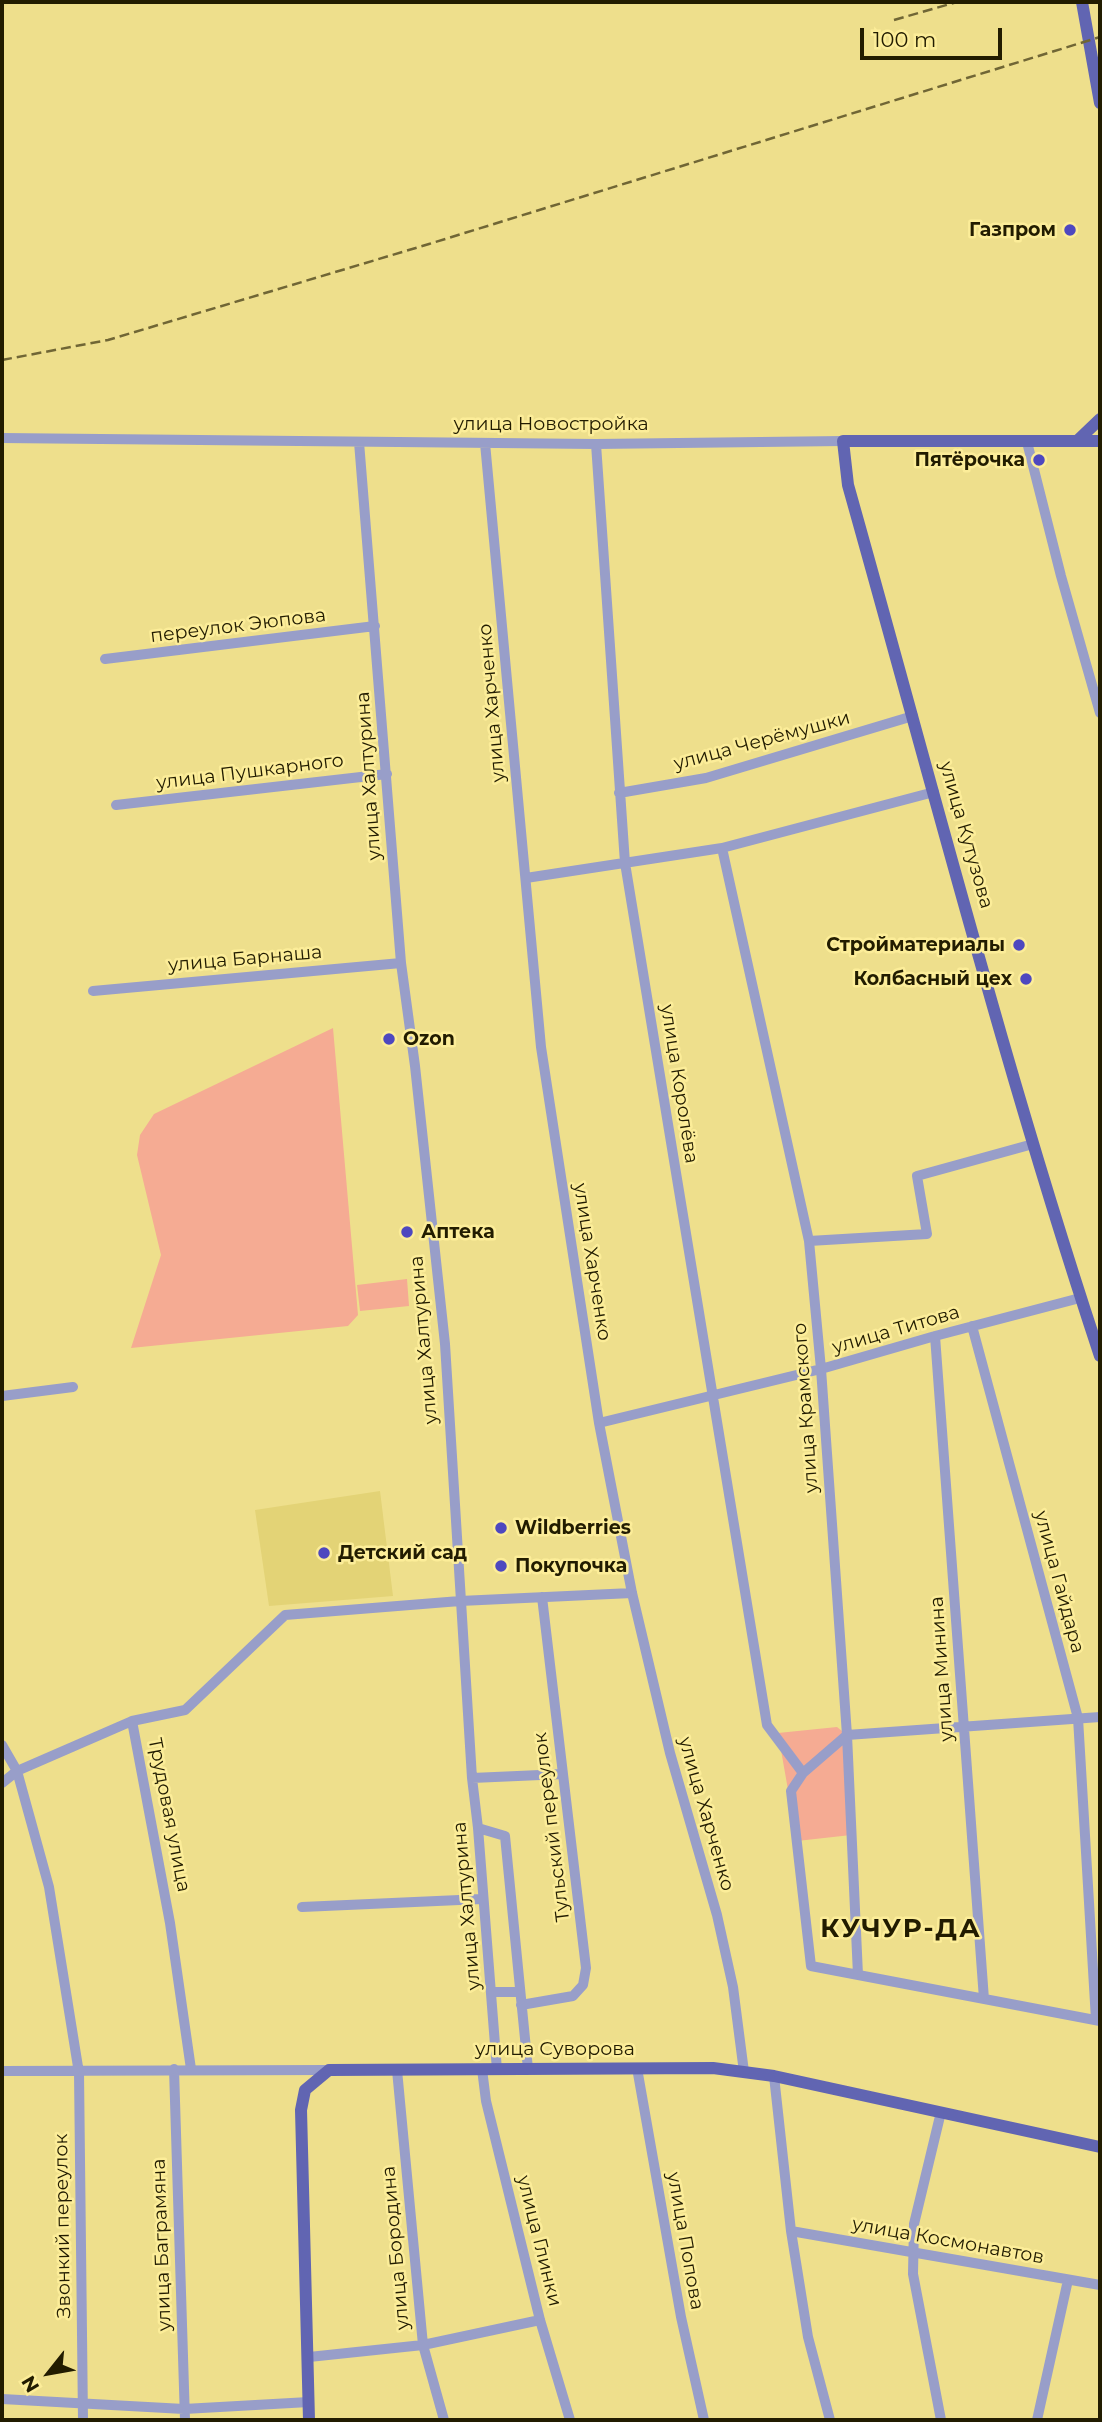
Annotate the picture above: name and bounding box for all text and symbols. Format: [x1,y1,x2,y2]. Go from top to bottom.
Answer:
scale bar [864,14,1006,58]
text: 100 m [873,27,936,52]
place label: Газпром [969,219,1056,241]
marker: Газпром [1062,222,1078,238]
street label: улица Новостройка [453,413,649,435]
place label: Пятёрочка [915,449,1025,471]
marker: Пятёрочка [1031,452,1047,468]
street label: переулок Эюпова [149,604,327,648]
street label: улица Харченко [474,623,510,783]
street label: улица Халтурина [352,691,386,861]
street label: улица Черёмушки [671,706,853,776]
street label: улица Пушкарного [155,749,345,795]
street label: улица Кутузова [934,759,998,911]
place label: Стройматериалы [826,934,1005,956]
marker: Стройматериалы [1011,937,1027,953]
street label: улица Барнаша [167,941,323,977]
place label: Колбасный цех [853,968,1012,990]
marker: Колбасный цех [1018,971,1034,987]
street label: улица Королёва [655,1003,703,1165]
place label: Ozon [403,1028,455,1050]
marker: Ozon [381,1031,397,1047]
street label: улица Харченко [568,1182,616,1342]
place label: Аптека [421,1221,495,1243]
marker: Аптека [399,1224,415,1240]
street label: улица Халтурина [405,1255,443,1425]
street label: улица Титова [830,1301,962,1359]
street label: улица Крамского [789,1322,823,1494]
street label: улица Гайдара [1029,1508,1089,1656]
place label: Wildberries [515,1517,631,1539]
marker: Wildberries [493,1520,509,1536]
place label: Детский сад [338,1542,467,1564]
marker: Детский сад [316,1545,332,1561]
place label: Покупочка [515,1555,627,1577]
marker: Покупочка [493,1558,509,1574]
street label: улица Минина [926,1596,958,1742]
street label: Тульский переулок [529,1731,575,1923]
street label: улица Харченко [673,1734,739,1894]
street label: Трудовая улица [143,1736,195,1894]
street label: улица Халтурина [448,1821,486,1991]
district label: КУЧУР-ДА [821,1913,981,1945]
street label: улица Суворова [475,2038,635,2060]
street label: Звонкий переулок [50,2133,76,2319]
street label: улица Баграмяна [148,2158,176,2332]
street label: улица Бородина [377,2165,415,2331]
street label: улица Попова [662,2170,708,2312]
street label: улица Глинки [512,2173,566,2309]
street label: улица Космонавтов [850,2213,1046,2269]
north arrow [14,2338,84,2408]
text: N [17,2372,44,2397]

